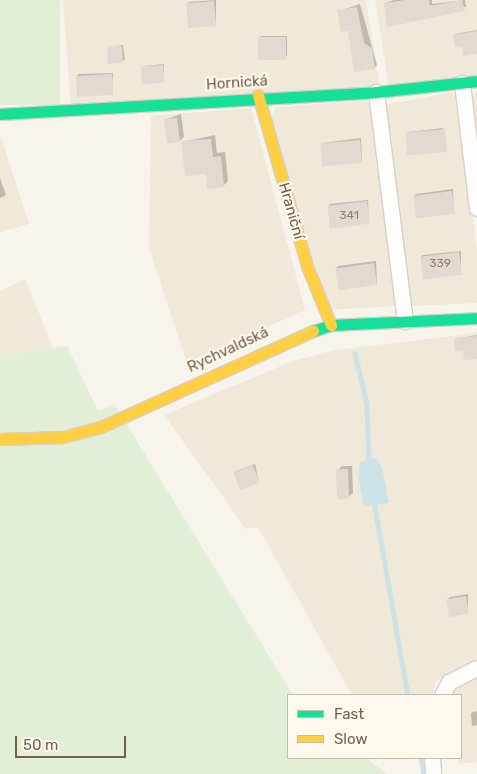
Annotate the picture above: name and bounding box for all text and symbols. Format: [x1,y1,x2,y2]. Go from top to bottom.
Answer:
street label: Hornická [206,72,268,94]
street label: Hraniční [274,181,308,241]
house number: 341 [339,209,359,223]
house number: 339 [429,257,451,271]
street label: Rychvaldská [185,323,271,377]
legend [287,694,462,759]
text: Fast [334,705,364,723]
scale bar [18,726,129,758]
text: Slow [334,730,367,748]
text: 50 m [23,736,58,754]

